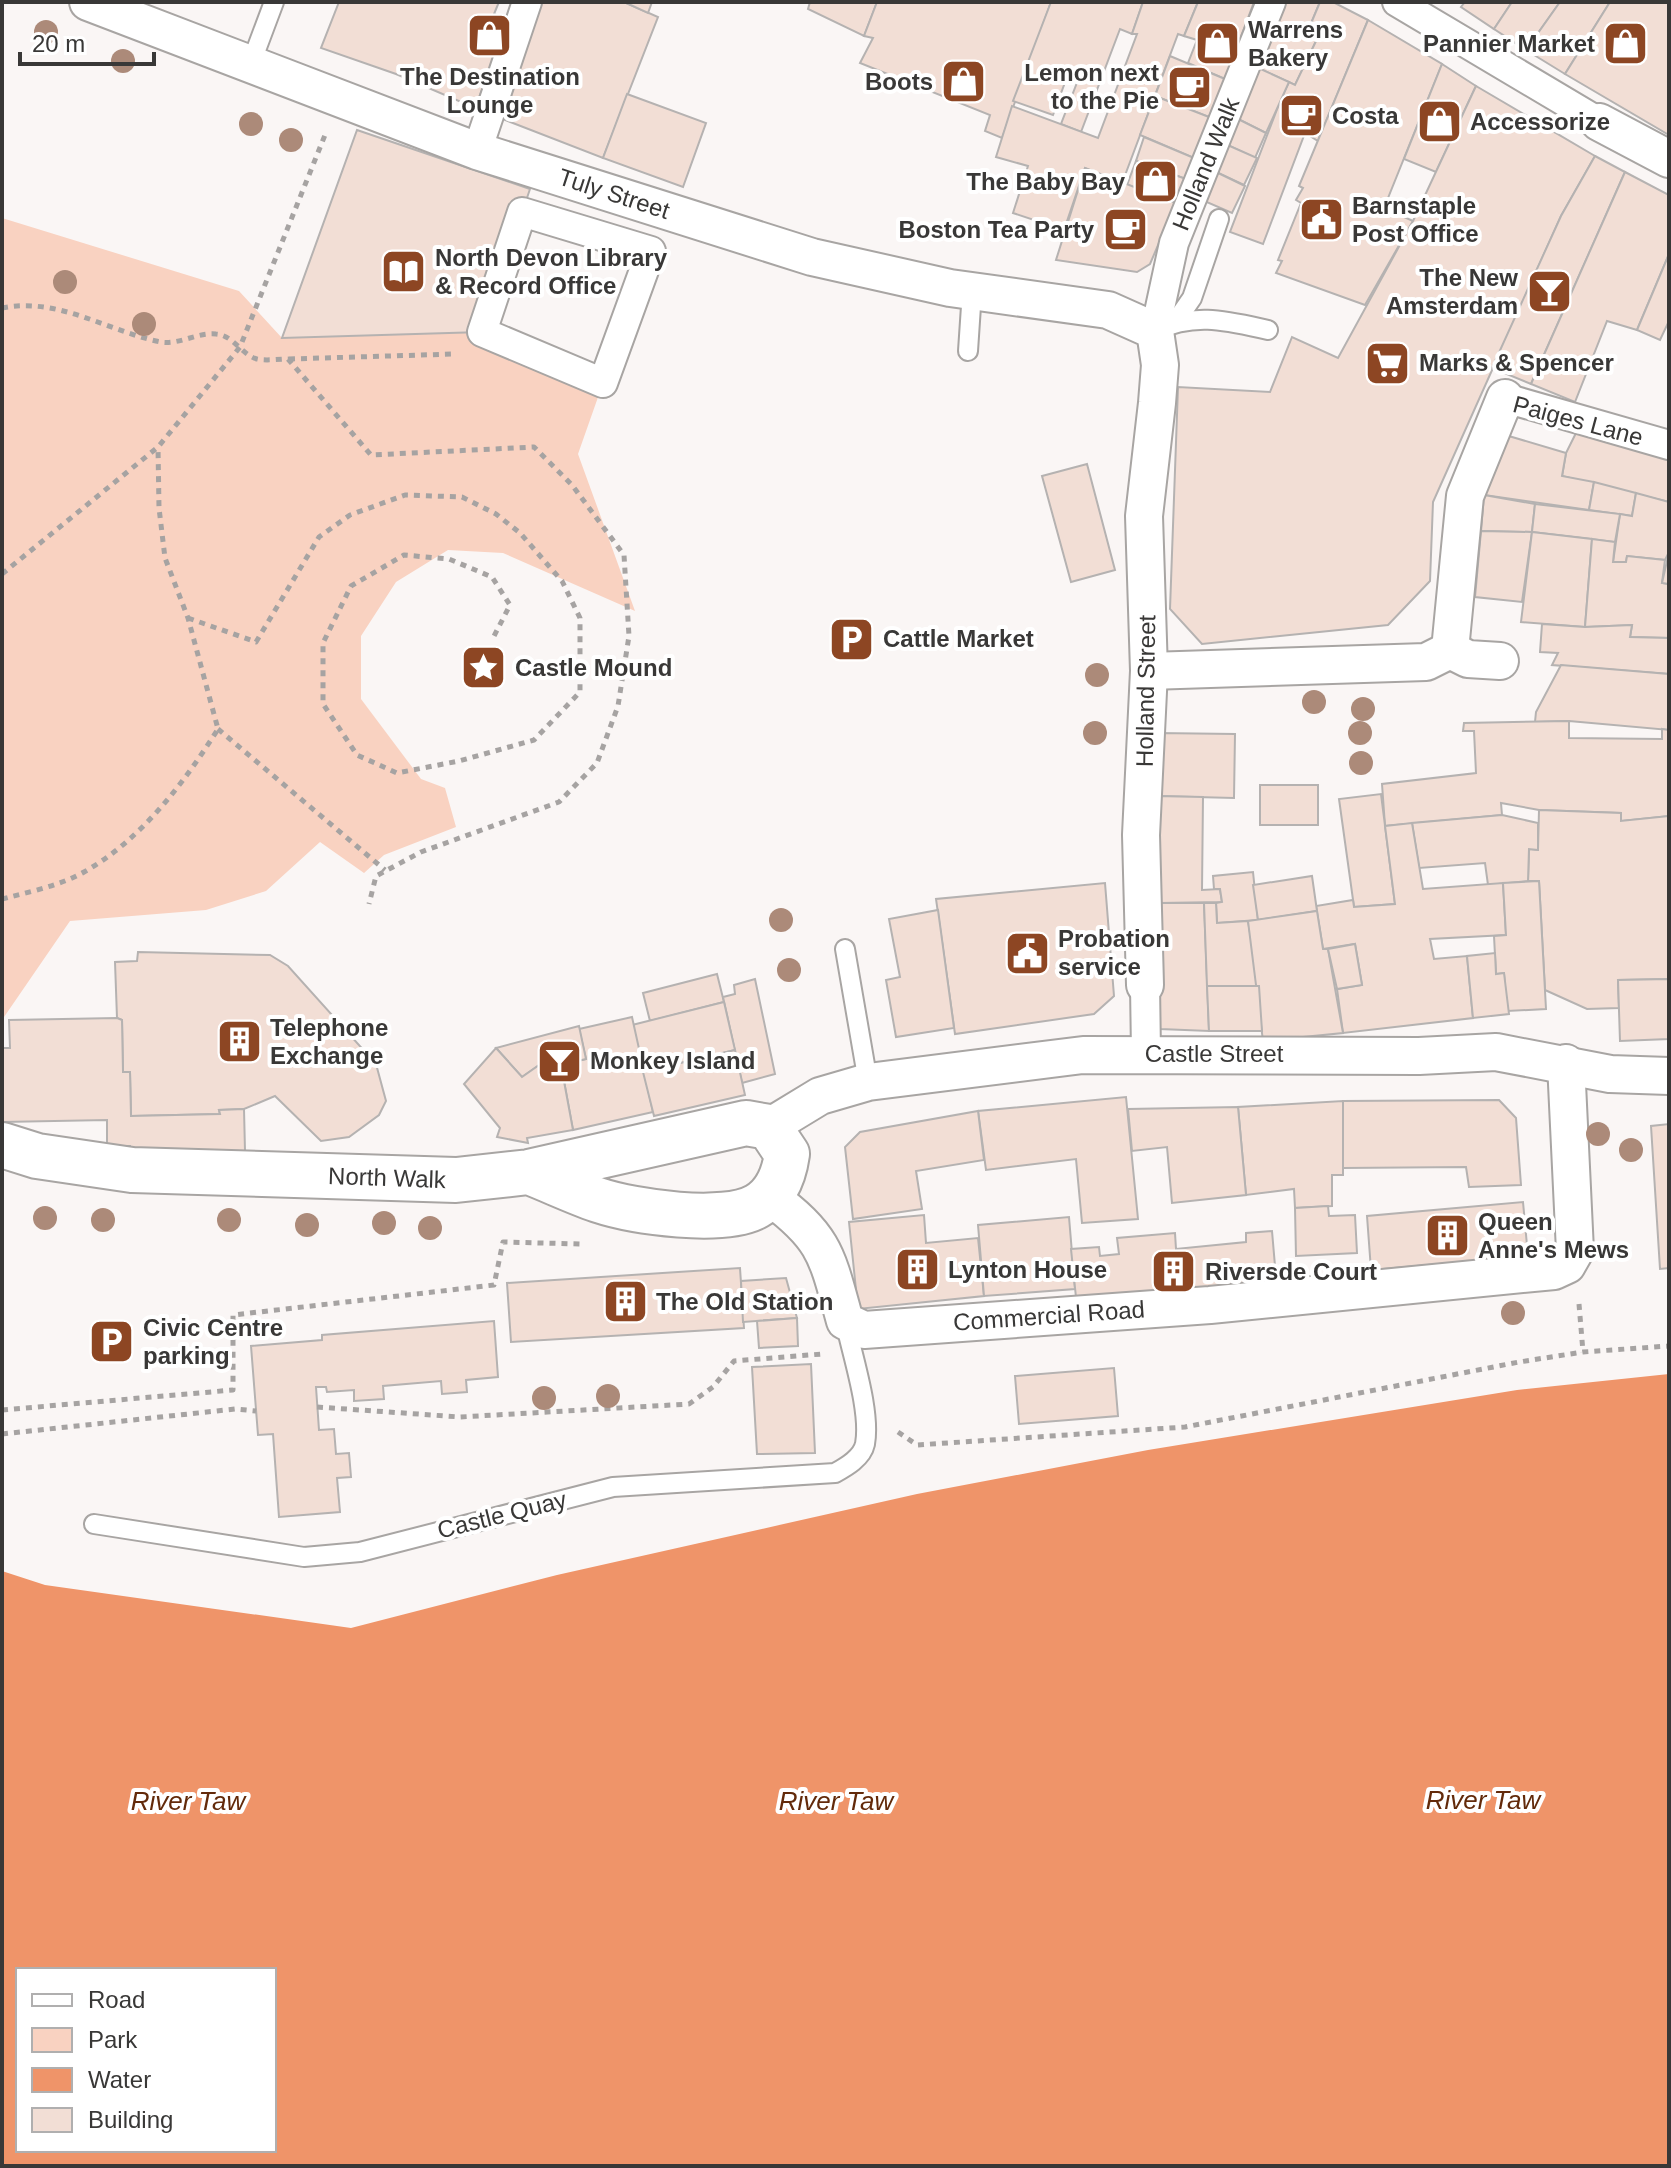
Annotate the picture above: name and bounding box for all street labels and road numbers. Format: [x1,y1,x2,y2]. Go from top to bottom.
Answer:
street label: Holland Walk [1167,93,1245,234]
street label: Tuly Street [555,163,673,224]
street label: Paiges Lane [1510,390,1646,451]
street label: Holland Street [1131,614,1160,767]
street label: Castle Street [1145,1040,1284,1067]
street label: North Walk [328,1162,447,1193]
street label: Commercial Road [952,1295,1146,1336]
street label: Castle Quay [435,1485,569,1544]

